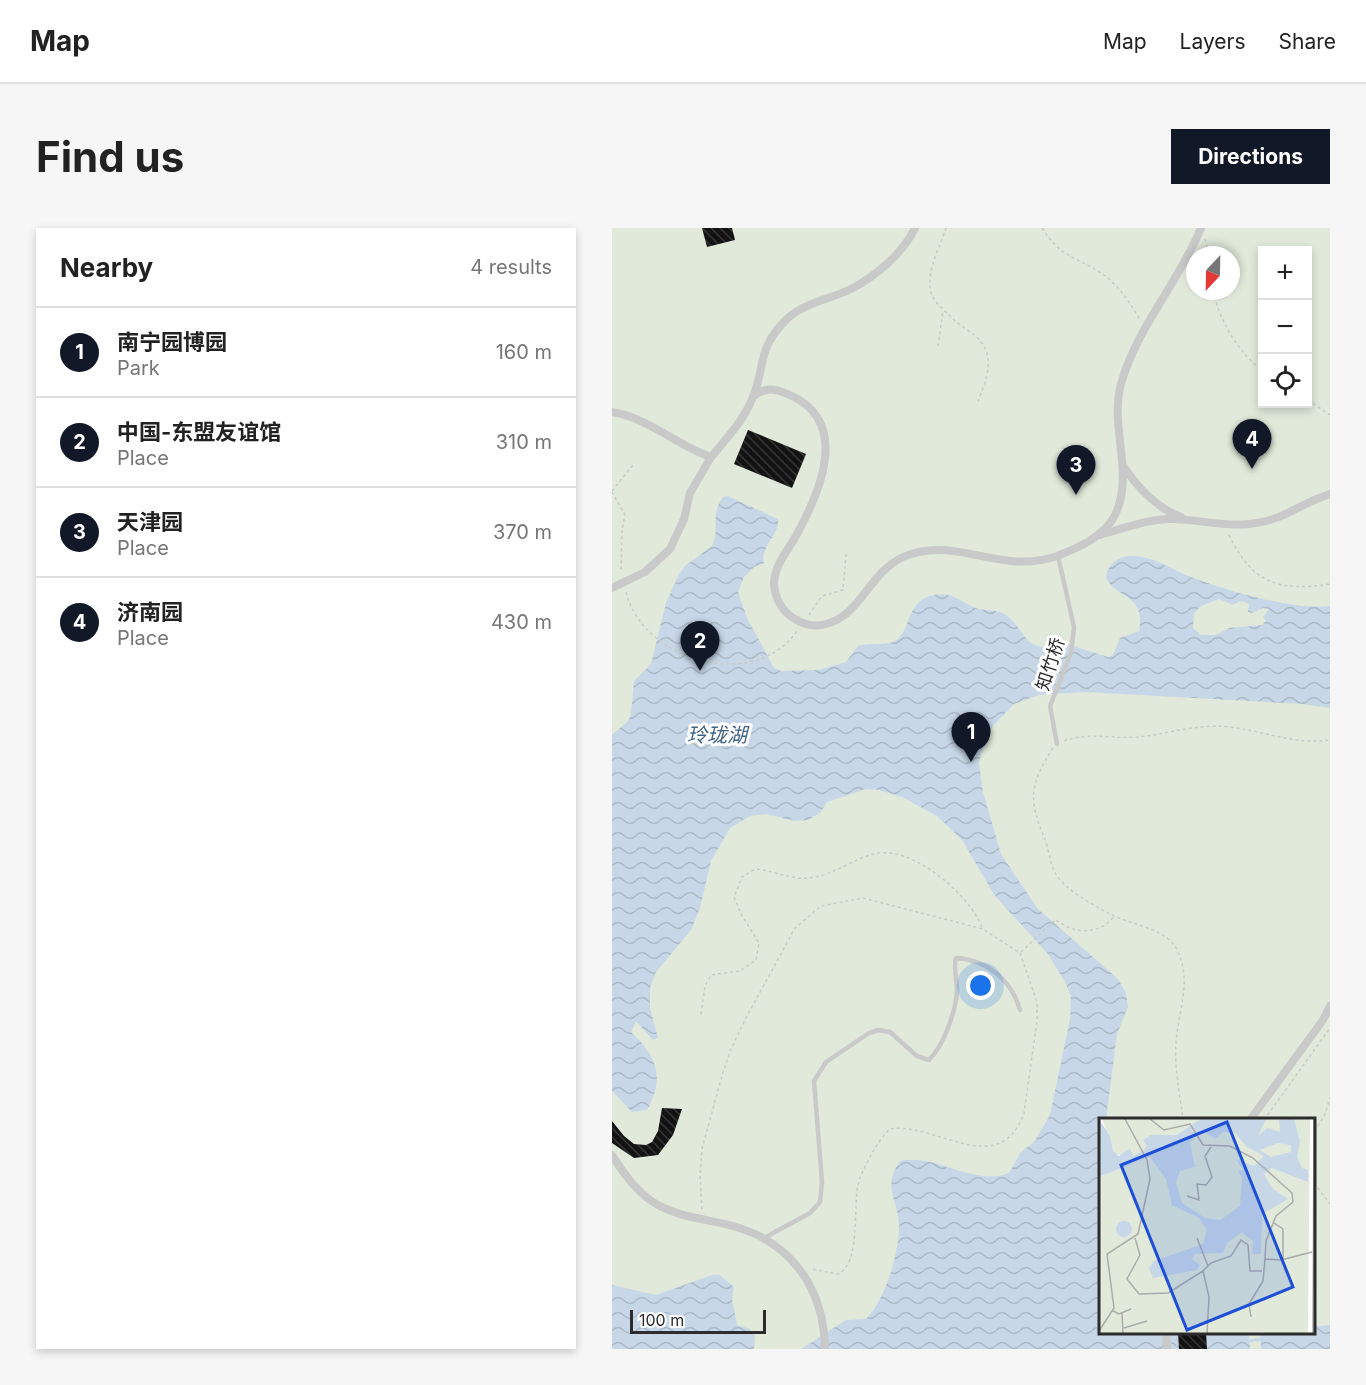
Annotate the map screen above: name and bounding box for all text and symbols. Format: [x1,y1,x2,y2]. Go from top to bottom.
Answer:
text: Map [30,24,90,58]
text: Map [1103,29,1147,54]
text: Layers [1180,29,1246,54]
text: Share [1279,29,1336,54]
button: Directions [1171,129,1330,184]
text: Find us [36,131,184,182]
north arrow [1186,246,1240,300]
map controls [1258,246,1312,408]
button: + [1258,246,1312,300]
text: Nearby [60,252,153,283]
text: 4 results [470,255,552,279]
button: − [1258,300,1312,354]
text: 南宁园博园 [117,329,227,355]
text: 1 [75,340,84,364]
text: 160 m [496,340,552,364]
button: locate [1258,354,1312,408]
text: Park [117,356,160,380]
text: 中国-东盟友谊馆 [117,419,281,445]
pin: 4 [1232,420,1272,469]
text: 2 [73,430,86,454]
text: 310 m [496,430,552,454]
text: Place [117,446,169,470]
pin: 3 [1056,446,1096,495]
text: 天津园 [117,509,183,535]
text: 3 [73,520,86,544]
text: 370 m [493,520,552,544]
text: Place [117,536,169,560]
text: 济南园 [117,599,183,625]
text: 4 [73,610,86,634]
text: 430 m [491,610,552,634]
pin: 2 [680,622,719,671]
text: Place [117,626,169,650]
street label: 知竹桥 [1032,635,1068,693]
pin: 1 [952,712,990,762]
water label: 玲珑湖 [687,723,750,747]
your location [966,971,995,1000]
inset map [1099,1118,1315,1334]
scale bar [630,1307,766,1334]
text: 100 m [639,1310,684,1330]

